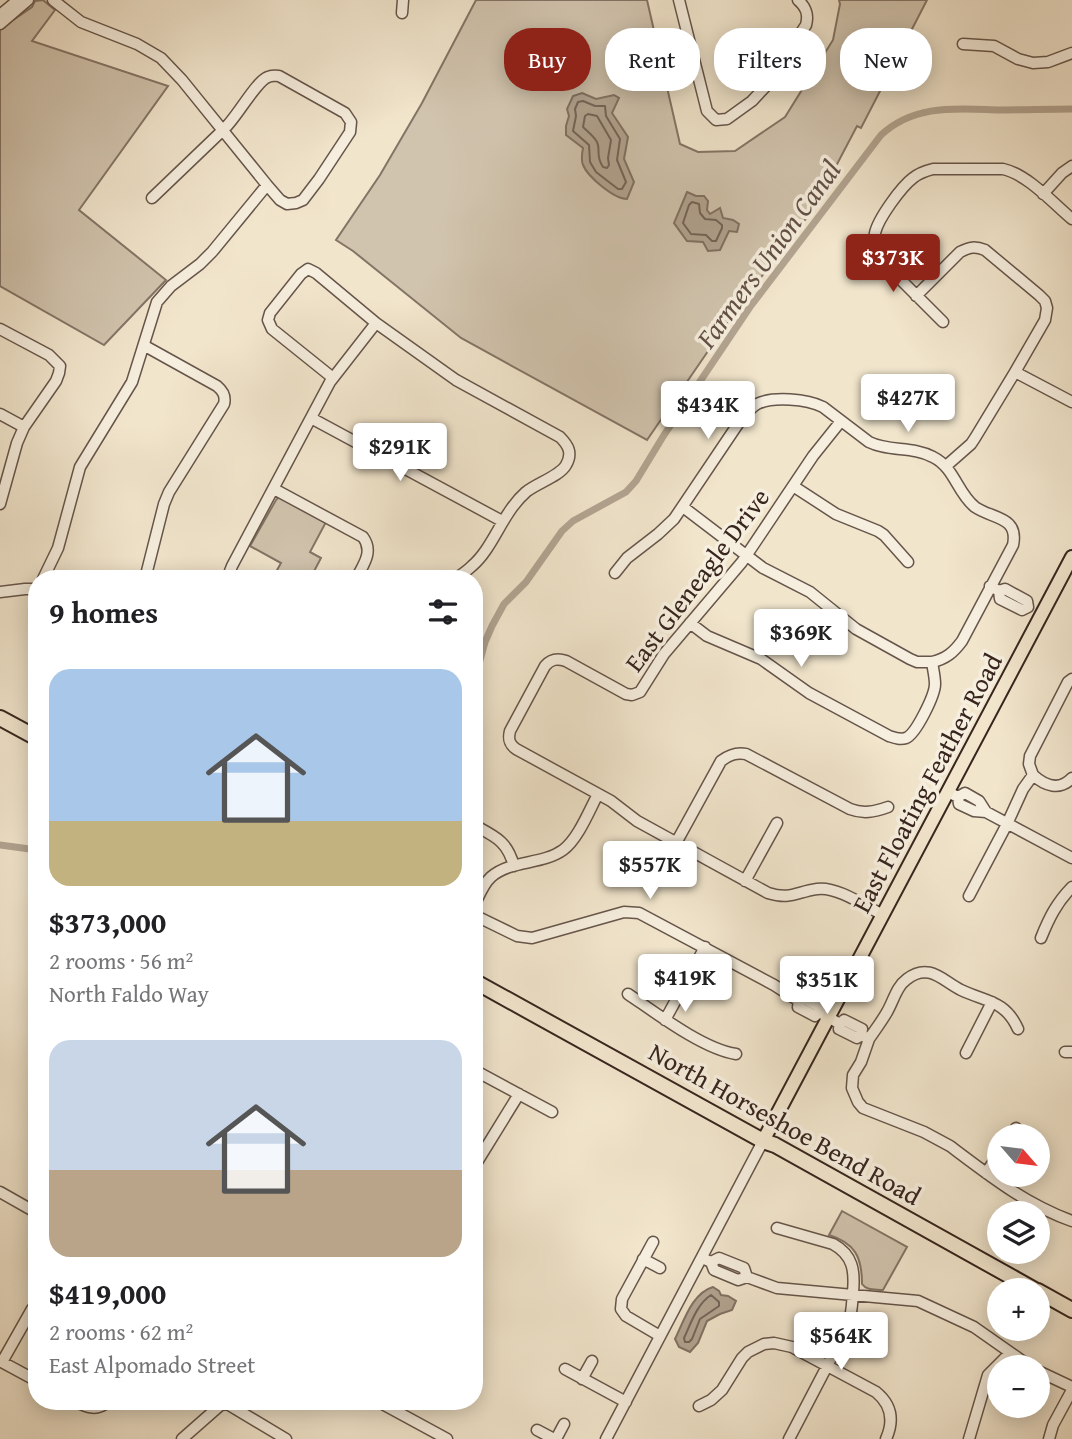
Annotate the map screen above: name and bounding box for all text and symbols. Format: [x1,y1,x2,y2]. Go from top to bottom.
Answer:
chip: Buy [504,28,591,91]
chip: Rent [605,28,700,91]
chip: Filters [714,28,826,91]
chip: New [840,28,932,91]
water label: Farmers Union Canal [685,151,850,357]
pin: $373K [844,234,942,294]
text: $373K [862,240,924,273]
pin: $427K [859,374,957,434]
text: $427K [877,380,939,413]
pin: $434K [659,382,757,441]
text: $434K [677,387,739,420]
pin: $291K [351,424,449,483]
text: $291K [369,429,431,462]
street label: East Gleneagle Drive [615,480,779,680]
text: 9 homes [49,590,158,634]
icon: filters [424,593,462,631]
pin: $369K [752,610,850,669]
text: $369K [770,615,832,648]
street label: East Floating Feather Road [842,646,1012,919]
icon: home [193,715,319,841]
pin: $557K [601,842,699,901]
text: $557K [619,847,681,880]
text: $373,000 [49,900,166,944]
text: 2 rooms · 56 m² [49,944,193,977]
pin: $419K [636,954,734,1014]
pin: $351K [778,956,876,1016]
text: $419K [654,960,716,993]
text: $351K [796,962,858,995]
text: North Faldo Way [49,977,209,1010]
street label: North Horseshoe Bend Road [642,1032,929,1215]
icon: home [193,1086,319,1212]
north arrow [987,1124,1050,1186]
map controls [987,1124,1050,1418]
button: layers [987,1201,1050,1264]
text: $419,000 [49,1271,166,1315]
button: + [987,1278,1050,1341]
pin: $564K [792,1312,890,1372]
text: 2 rooms · 62 m² [49,1315,193,1348]
text: $564K [810,1318,872,1351]
text: East Alpomado Street [49,1348,255,1381]
button: − [987,1355,1050,1418]

